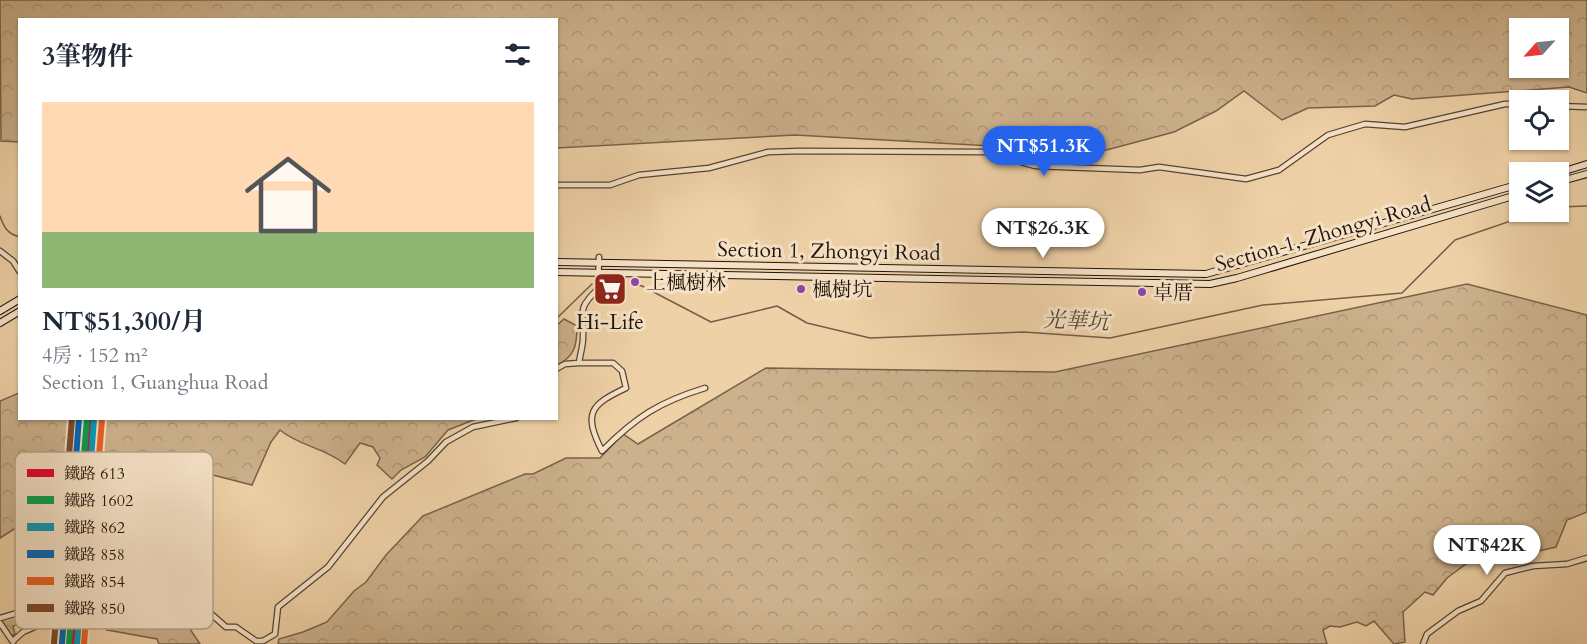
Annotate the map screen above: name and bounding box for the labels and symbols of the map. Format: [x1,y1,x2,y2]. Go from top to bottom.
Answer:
north arrow [1509,18,1569,78]
pin: NT$51.3K [982,126,1106,177]
street label: Section 1, Zhongyi Road [1212,190,1434,279]
pin: NT$26.3K [981,208,1105,259]
street label: Section 1, Zhongyi Road [717,235,941,268]
place label: 上楓樹林 [646,269,726,296]
supermarket icon: Hi-Life [592,271,628,307]
marker: 上楓樹林 [629,276,641,288]
place label: 楓樹坑 [812,276,872,303]
place label: 卓厝 [1153,279,1193,306]
marker: 楓樹坑 [795,283,807,295]
marker: 卓厝 [1136,286,1148,298]
water label: 光華坑 [1042,305,1112,337]
place label: Hi-Life [576,308,644,337]
legend [15,452,213,629]
text: 鐵路 613 [64,463,125,485]
text: 鐵路 1602 [64,490,133,512]
text: 鐵路 862 [64,517,125,539]
pin: NT$42K [1438,525,1536,576]
text: 鐵路 858 [64,544,125,566]
text: 鐵路 854 [64,571,125,593]
text: 鐵路 850 [64,598,125,620]

